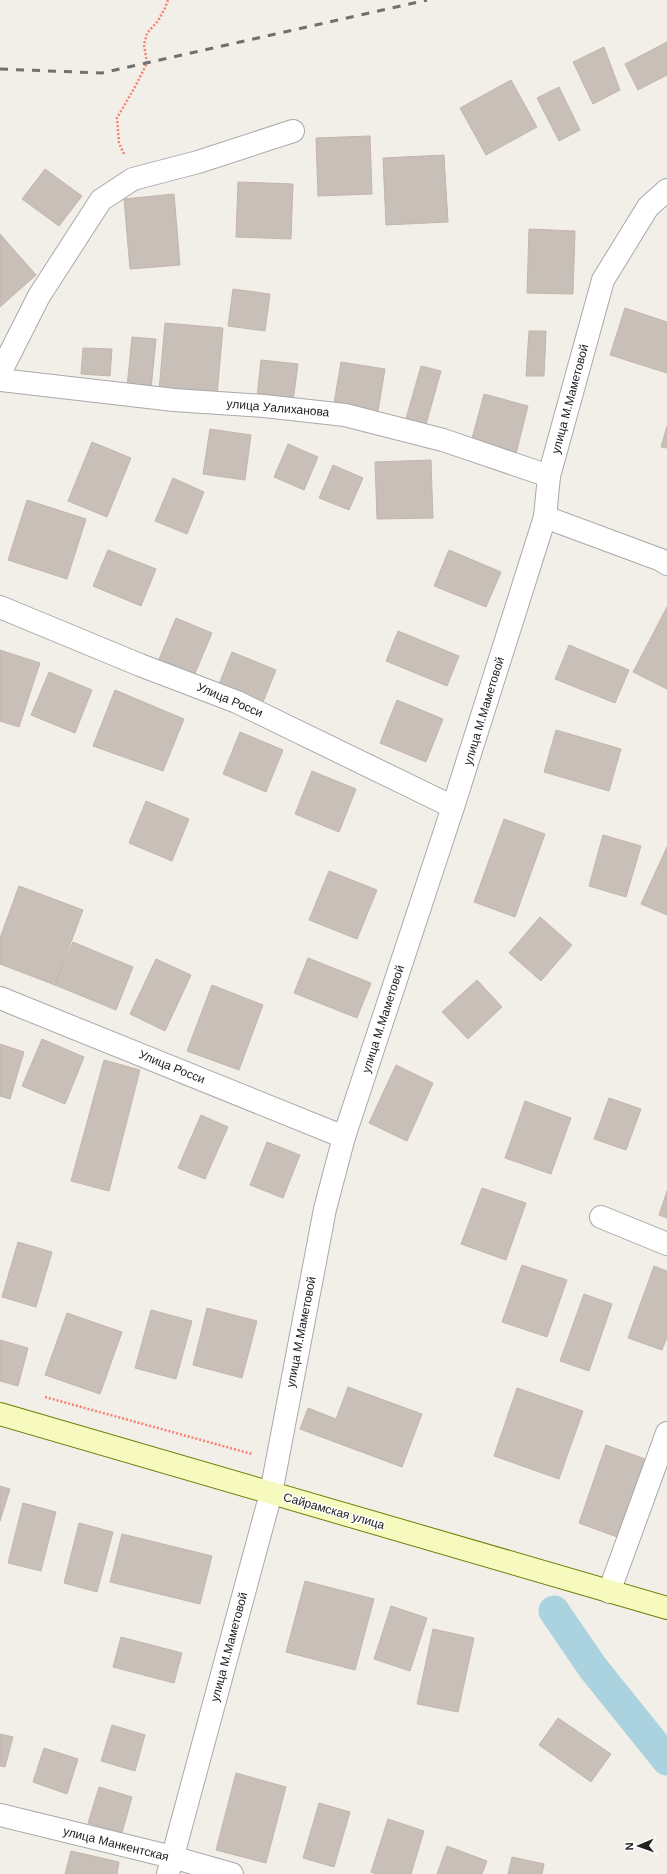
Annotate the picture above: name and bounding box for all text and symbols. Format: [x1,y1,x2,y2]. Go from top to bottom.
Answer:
street label: улица М.Маметовой [549,343,591,455]
street label: улица Уалиханова [226,397,330,419]
street label: улица М.Маметовой [461,655,507,767]
street label: Улица Росси [195,680,265,720]
street label: улица М.Маметовой [359,963,407,1075]
street label: Улица Росси [137,1047,207,1087]
street label: улица М.Маметовой [283,1275,319,1389]
street label: Сайрамская улица [282,1490,387,1532]
street label: улица М.Маметовой [208,1591,250,1703]
street label: улица Манкентская [62,1824,170,1864]
north arrow [619,1826,659,1866]
text: N [623,1842,635,1851]

